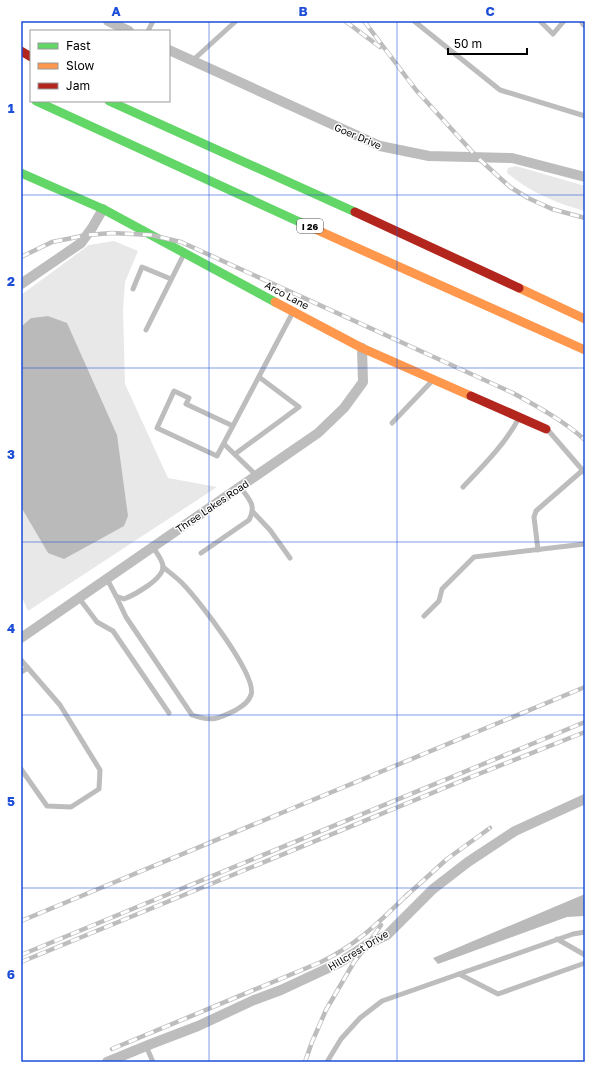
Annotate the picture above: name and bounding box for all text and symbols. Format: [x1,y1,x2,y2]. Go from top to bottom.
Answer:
text: A [111,3,121,19]
text: B [298,3,308,19]
text: C [485,3,495,19]
legend [30,30,170,102]
scale bar [448,30,527,56]
text: 50 m [454,36,482,51]
text: Fast [66,38,91,53]
text: Slow [66,58,94,73]
text: Jam [66,78,90,93]
text: 1 [8,100,15,116]
street label: Goer Drive [333,121,384,151]
road number: I 26 [297,219,323,233]
text: 2 [7,273,15,289]
street label: Arco Lane [263,278,311,312]
text: 3 [7,446,15,462]
street label: Three Lakes Road [173,477,251,535]
text: 4 [7,620,15,636]
text: 5 [7,793,15,809]
street label: Hillcrest Drive [326,927,390,973]
text: 6 [7,966,15,982]

